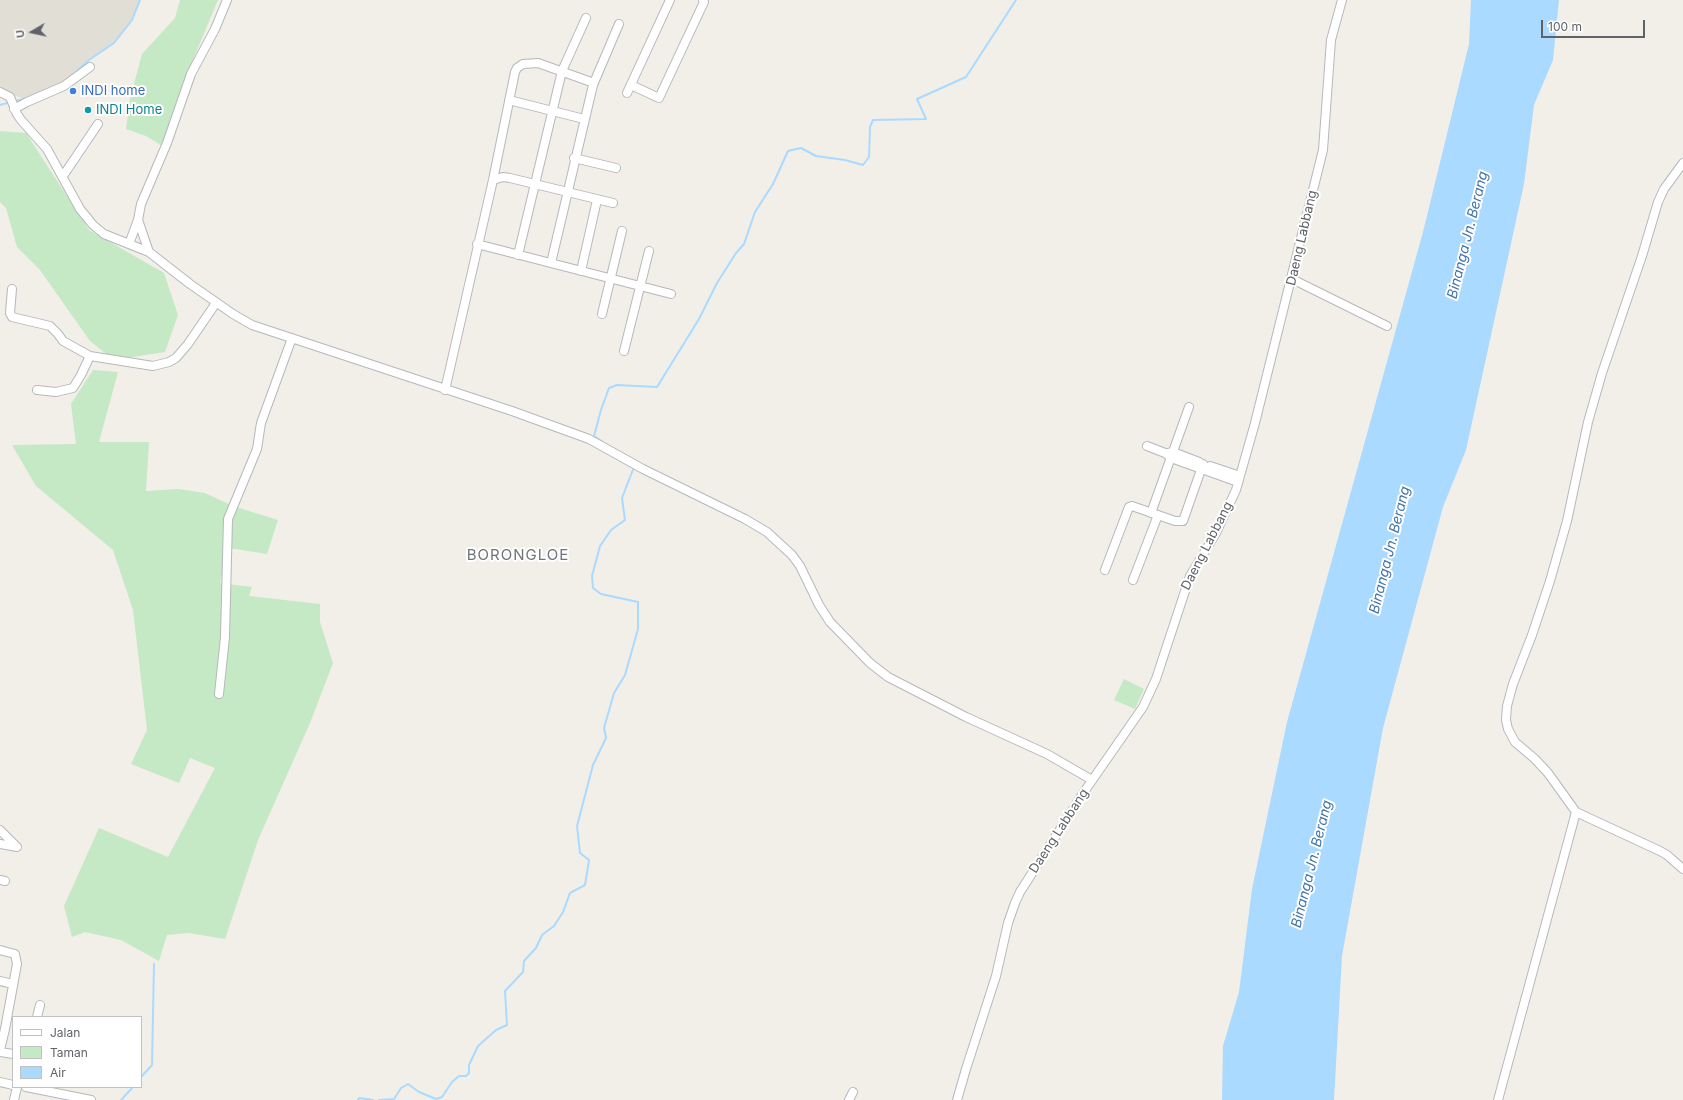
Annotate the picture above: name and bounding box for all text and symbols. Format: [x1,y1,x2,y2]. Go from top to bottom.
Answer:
north arrow [12,12,52,52]
scale bar [1543,12,1647,38]
text: 100 m [1548,19,1582,34]
text: U [13,29,28,39]
place label: INDI home [81,83,145,99]
marker: INDI home [68,86,78,96]
place label: INDI Home [96,102,162,118]
marker: INDI Home [83,105,93,115]
water label: Binanga Jn. Berang [1444,170,1492,300]
street label: Daeng Labbang [1283,189,1321,287]
water label: Binanga Jn. Berang [1366,485,1414,615]
street label: Daeng Labbang [1178,499,1236,593]
district label: BORONGLOE [467,546,569,564]
street label: Daeng Labbang [1026,786,1092,876]
water label: Binanga Jn. Berang [1288,799,1336,929]
legend [12,1016,142,1088]
text: Jalan [50,1025,80,1040]
text: Taman [50,1045,88,1060]
text: Air [50,1065,66,1080]

